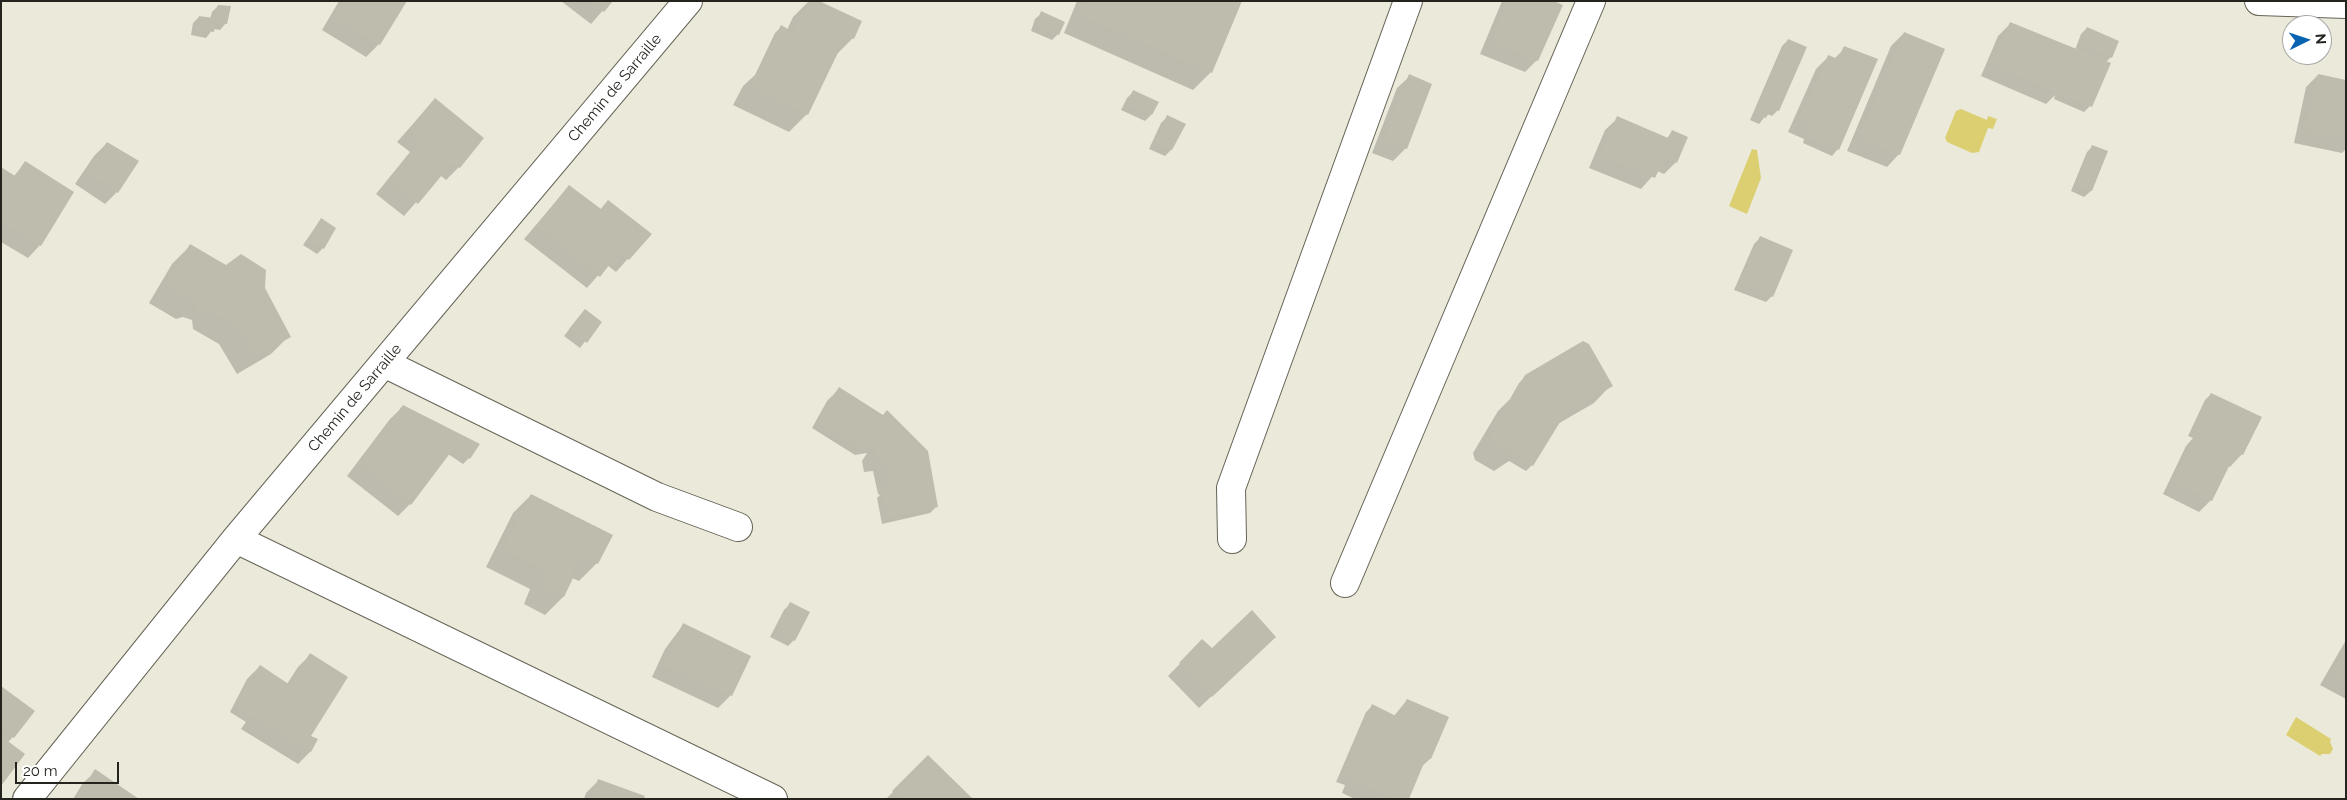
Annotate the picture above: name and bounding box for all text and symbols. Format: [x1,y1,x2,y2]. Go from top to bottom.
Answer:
north arrow [2282,15,2332,65]
street label: Chemin de Sarraille [565,30,665,146]
text: N [2313,33,2329,45]
street label: Chemin de Sarraille [305,340,405,456]
scale bar [18,752,121,784]
text: 20 m [23,762,58,780]

